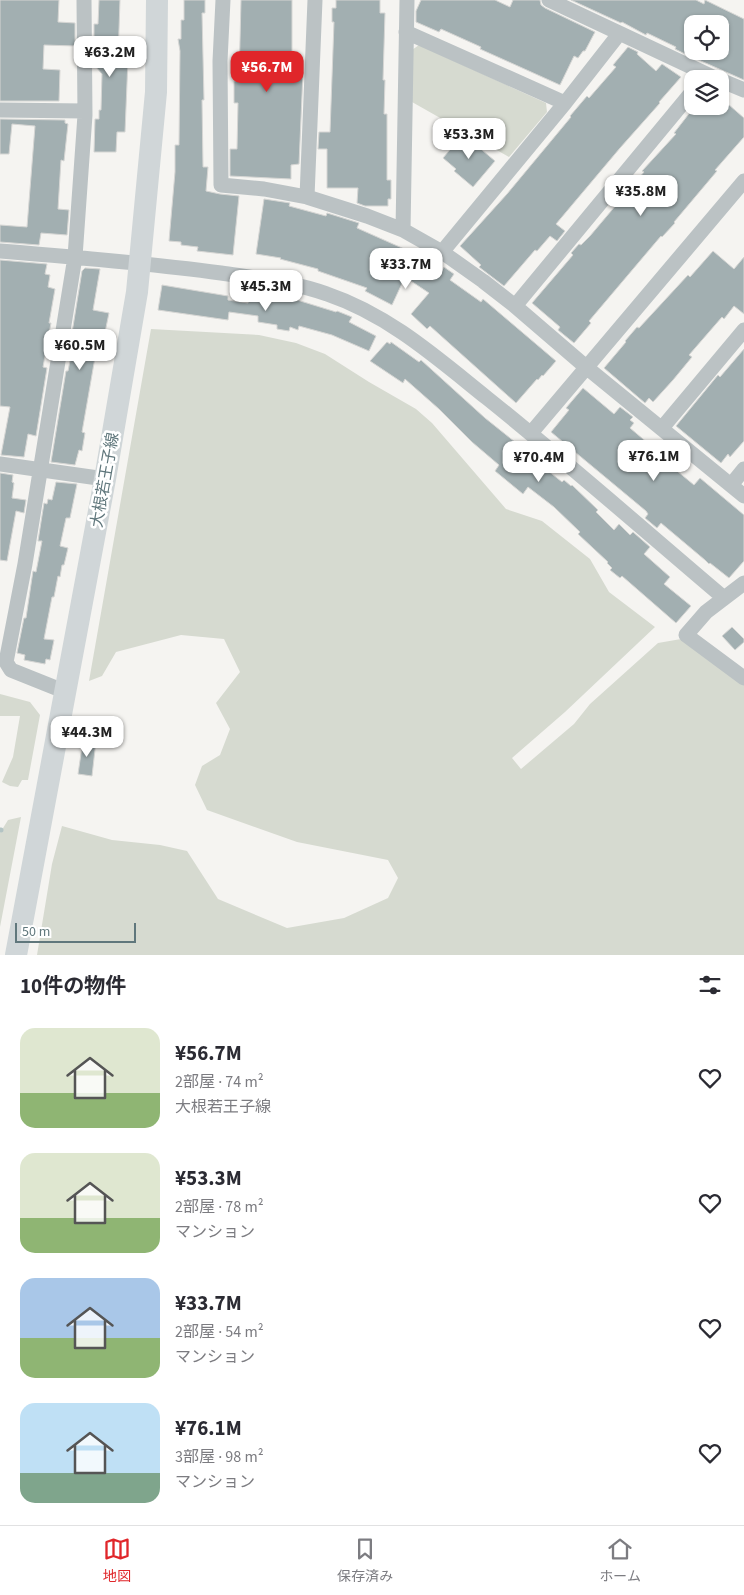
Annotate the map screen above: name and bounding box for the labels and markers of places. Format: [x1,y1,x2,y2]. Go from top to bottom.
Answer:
pin: ¥63.2M [69,36,151,78]
pin: ¥56.7M [226,51,308,93]
pin: ¥53.3M [428,118,510,160]
pin: ¥35.8M [600,174,682,217]
pin: ¥33.7M [365,248,447,290]
pin: ¥45.3M [225,270,307,312]
pin: ¥60.5M [39,328,121,371]
pin: ¥70.4M [498,440,580,483]
pin: ¥76.1M [613,440,695,482]
pin: ¥44.3M [46,716,128,758]

